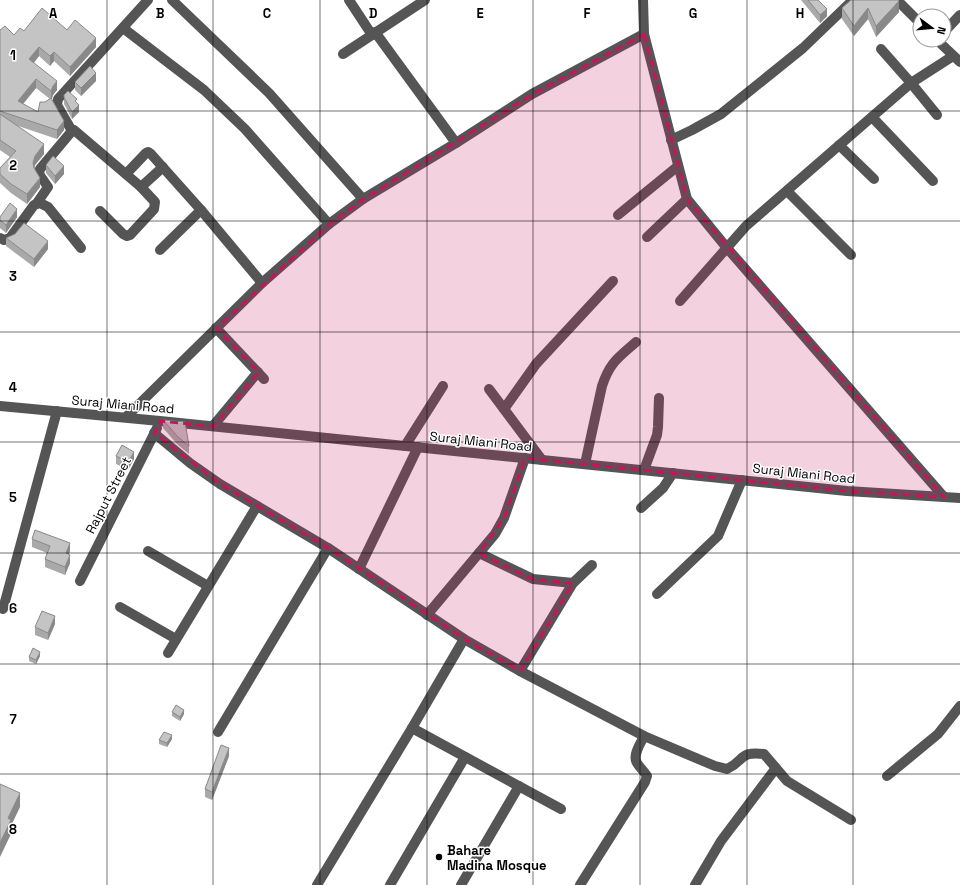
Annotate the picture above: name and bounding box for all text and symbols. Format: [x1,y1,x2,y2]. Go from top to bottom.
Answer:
text: A [49,5,58,22]
text: B [156,5,165,22]
text: C [263,5,271,22]
text: D [369,5,378,22]
text: E [476,5,484,22]
text: F [584,5,591,22]
text: G [689,5,697,22]
text: H [796,5,804,22]
north arrow [912,8,952,48]
text: N [934,25,949,36]
text: 1 [10,47,16,64]
text: 2 [9,157,17,174]
text: 3 [9,268,17,285]
text: 4 [9,379,17,396]
street label: Suraj Miani Road [71,392,175,417]
street label: Suraj Miani Road [429,428,533,455]
street label: Rajput Street [82,454,135,537]
street label: Suraj Miani Road [752,460,856,487]
text: 5 [9,489,17,506]
text: 6 [9,600,17,617]
text: 7 [9,711,17,728]
text: 8 [9,821,17,838]
place label: Bahare Madina Mosque [447,842,546,874]
marker: Bahare Madina Mosque [434,852,444,862]

